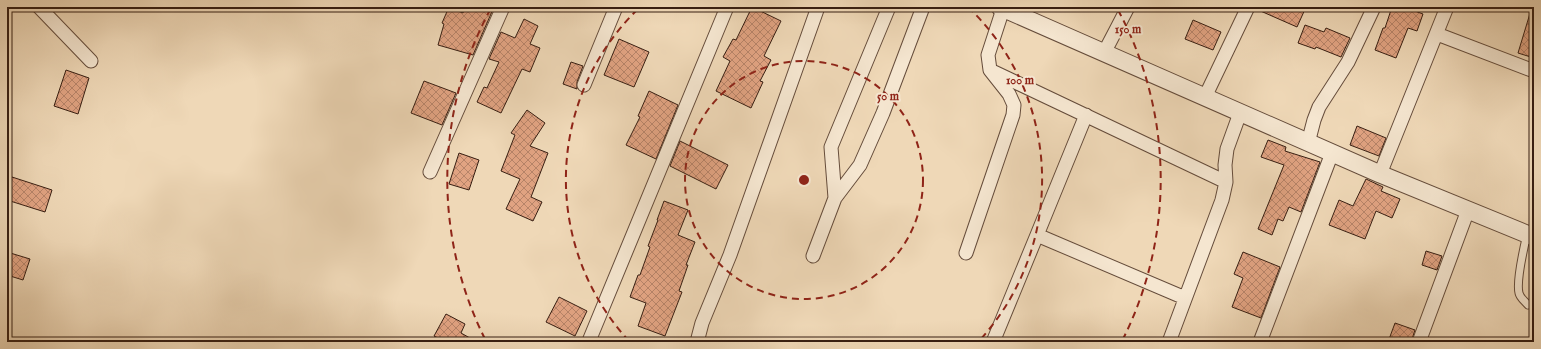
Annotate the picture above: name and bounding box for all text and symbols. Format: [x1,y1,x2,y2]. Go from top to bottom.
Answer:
text: 150 m [1115,22,1142,37]
text: 100 m [1006,73,1035,88]
text: 50 m [877,89,900,104]
centre of rings [797,173,811,187]

